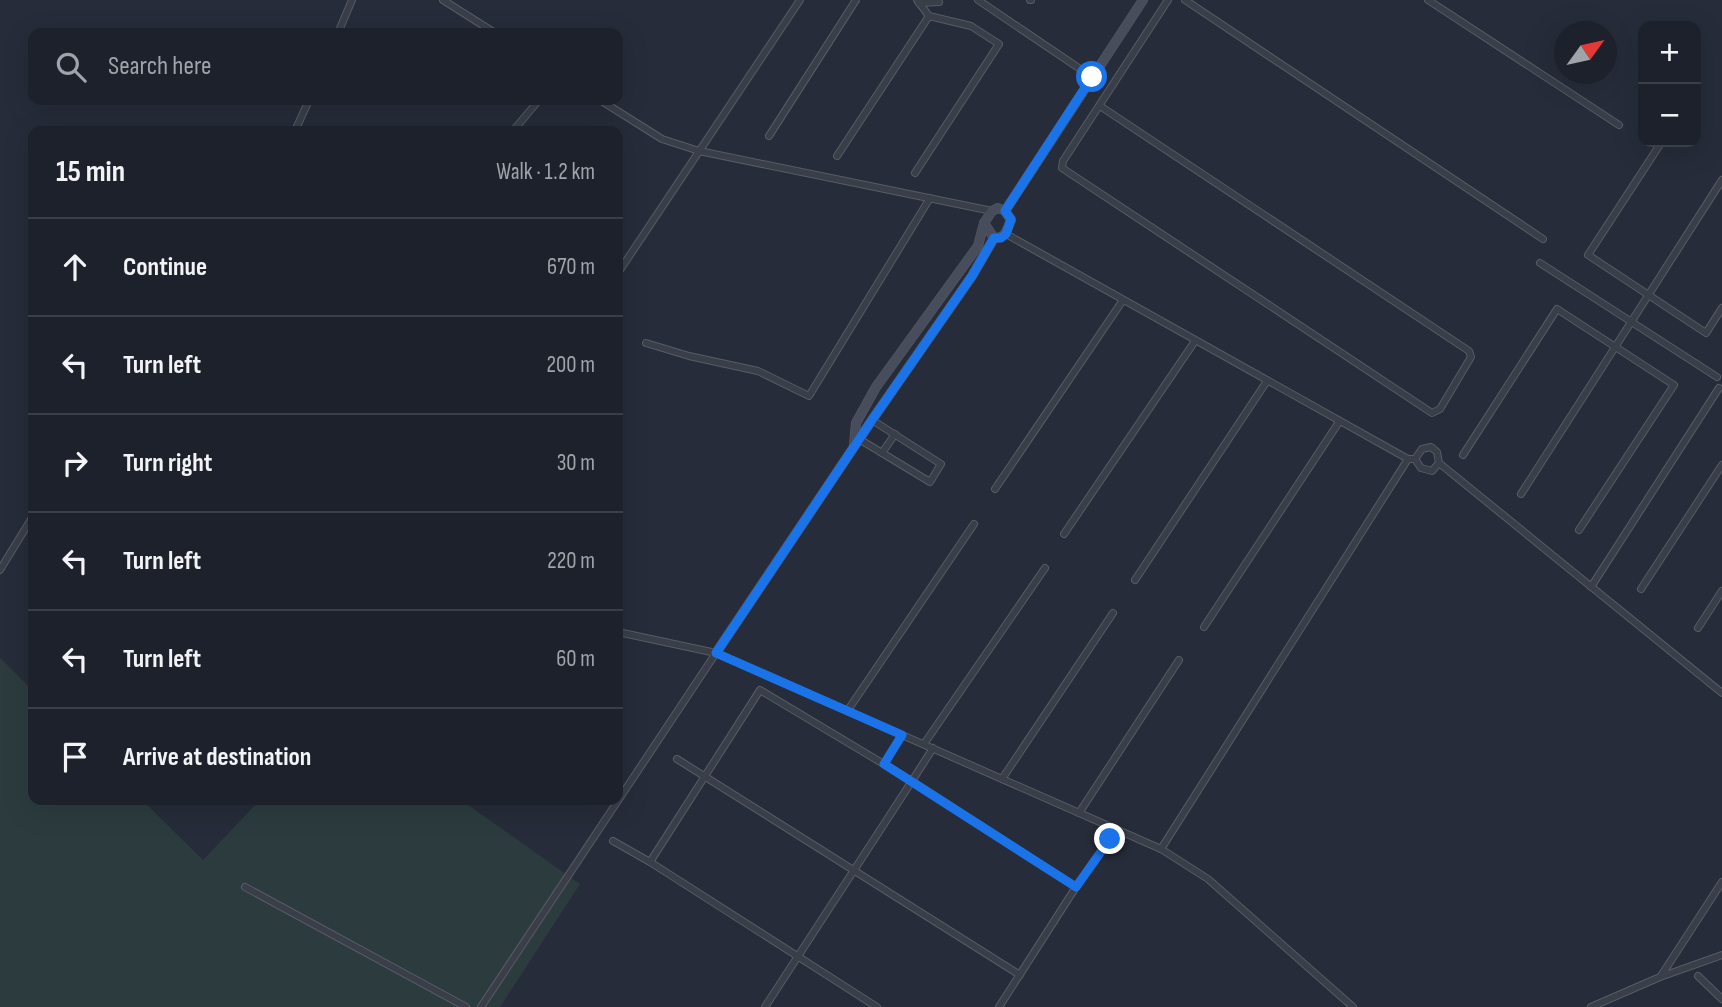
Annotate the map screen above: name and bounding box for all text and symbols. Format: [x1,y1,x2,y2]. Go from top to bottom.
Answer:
north arrow [1554,21,1617,84]
map controls [1638,21,1701,147]
button: + [1638,21,1701,84]
search box [28,28,623,105]
icon: search [52,48,90,86]
text: Search here [108,51,211,82]
route start [1076,61,1107,92]
button: − [1638,84,1701,147]
text: 15 min [56,154,125,190]
text: Walk · 1.2 km [496,158,595,186]
icon: ahead [56,248,94,286]
text: Continue [123,252,207,283]
text: 670 m [547,253,595,281]
icon: left [56,346,94,384]
text: Turn left [123,350,201,381]
text: 200 m [547,351,595,379]
icon: right [56,444,94,482]
text: Turn right [123,448,212,479]
text: 30 m [557,449,595,477]
icon: left [56,542,94,580]
text: Turn left [123,546,201,577]
text: 220 m [547,547,595,575]
icon: left [56,640,94,678]
text: Turn left [123,644,201,675]
text: 60 m [556,645,595,673]
icon: arrive [56,738,94,776]
text: Arrive at destination [123,742,311,773]
route end [1094,823,1125,854]

